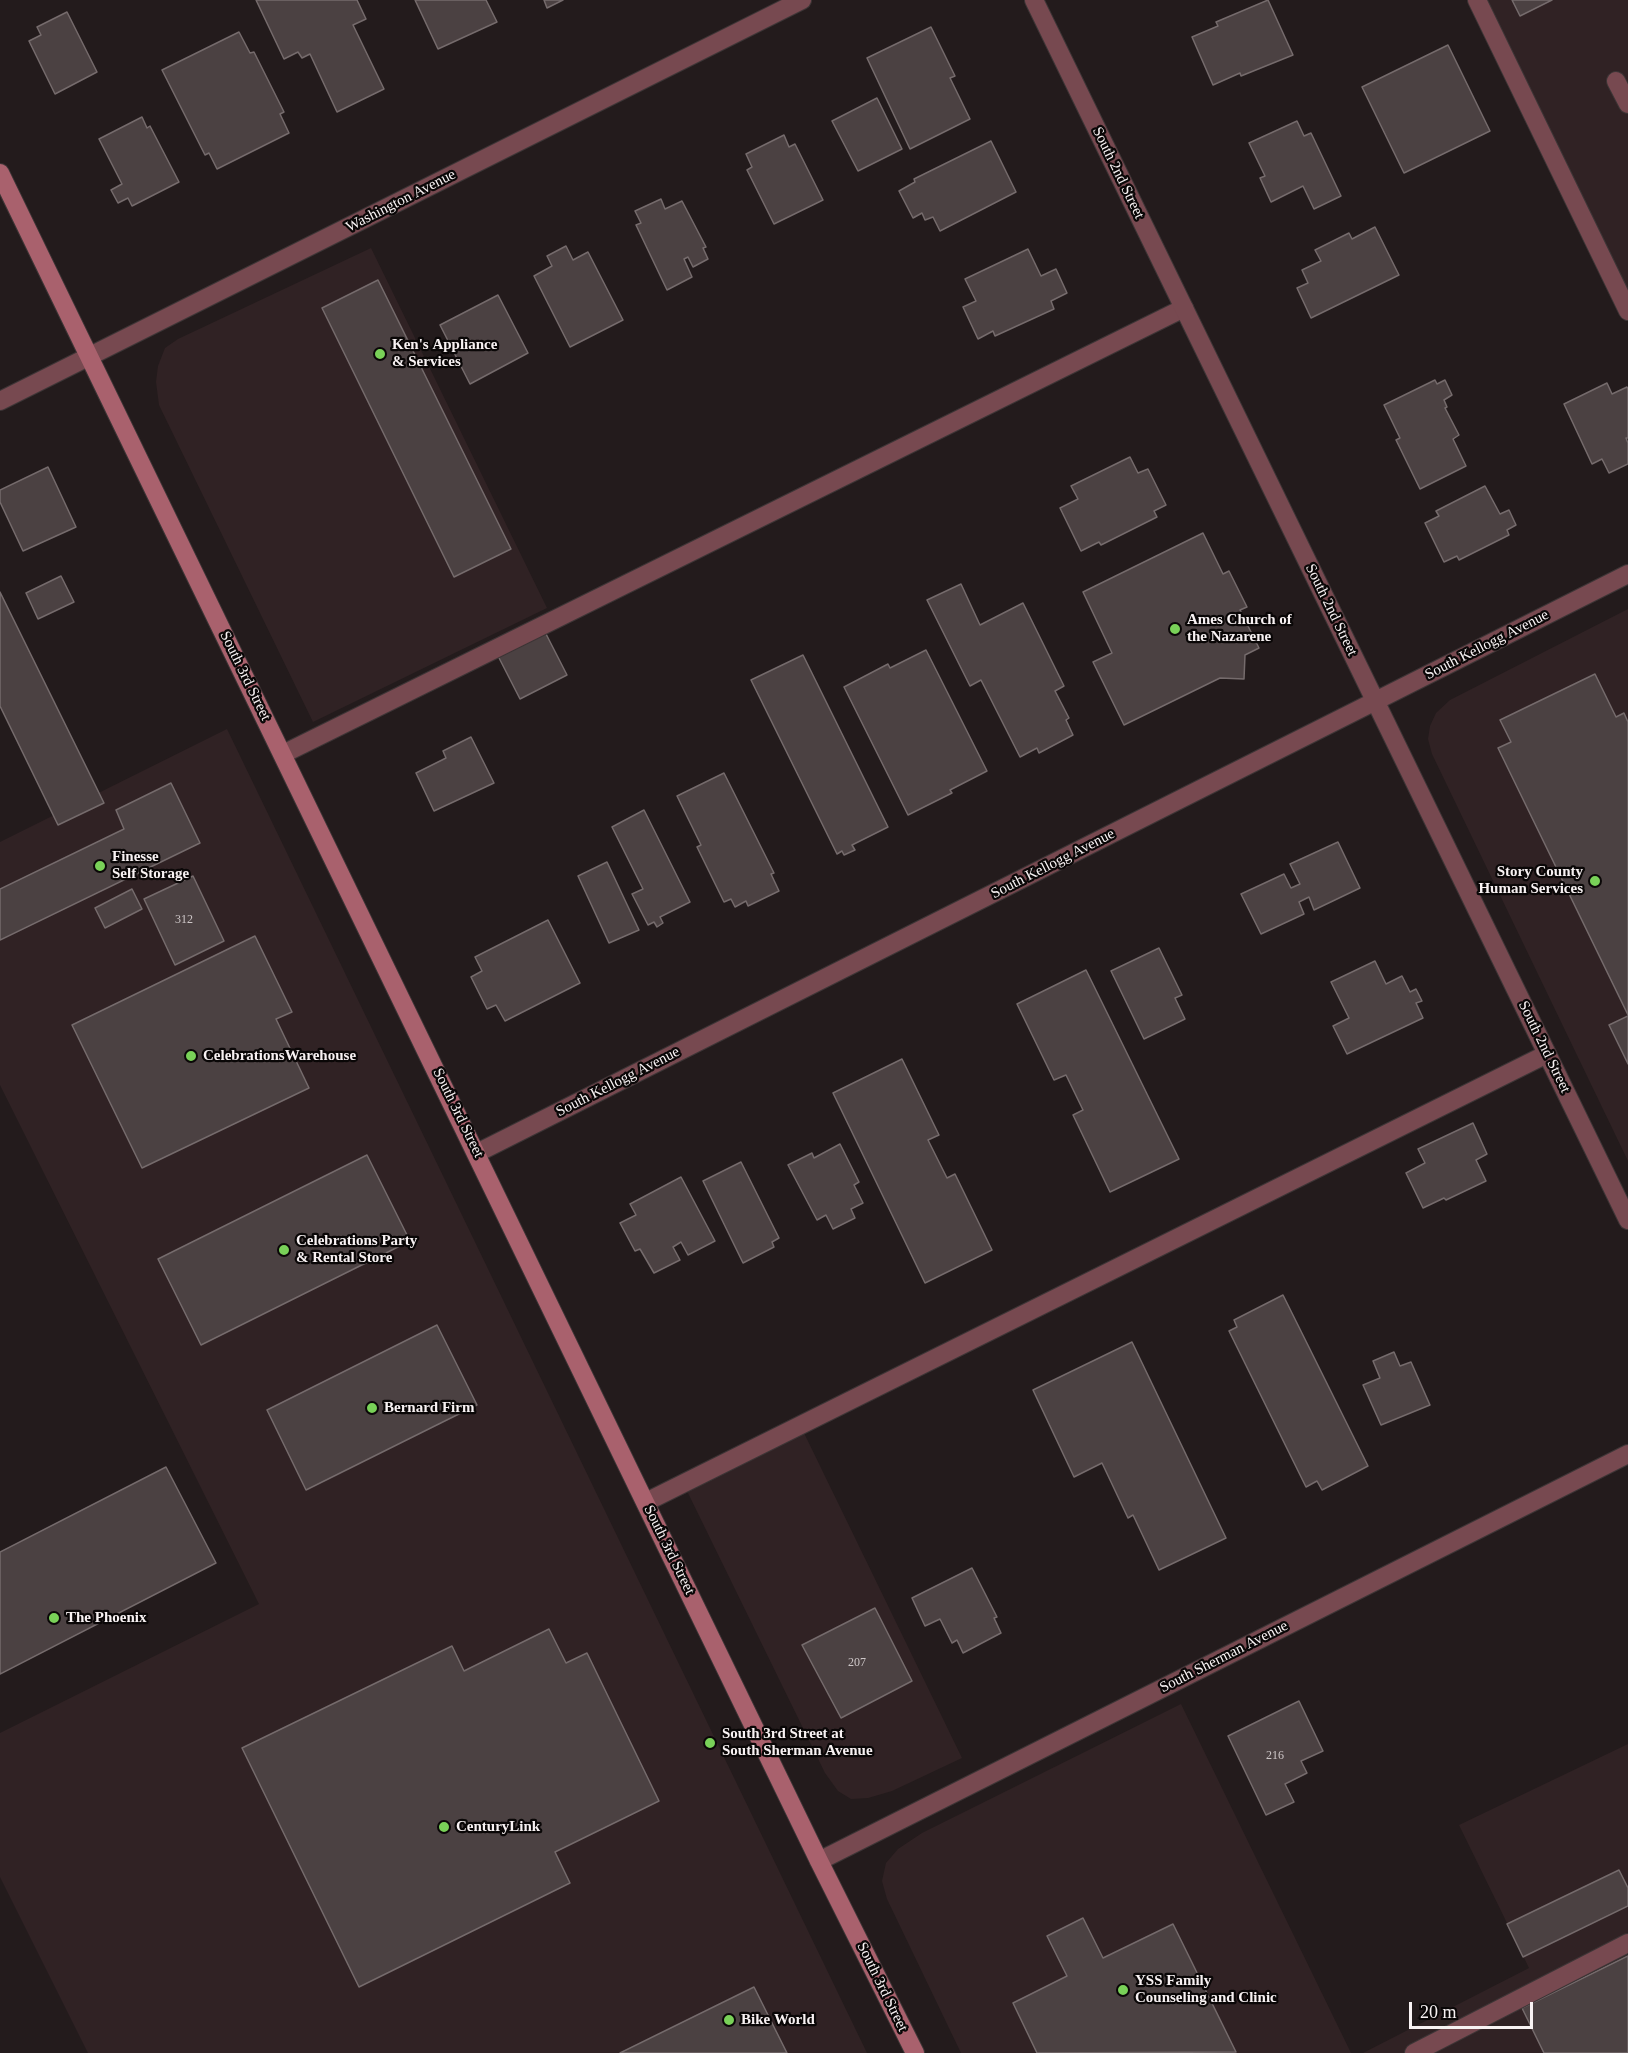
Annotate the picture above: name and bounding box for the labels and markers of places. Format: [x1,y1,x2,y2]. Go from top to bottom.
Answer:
place label: Ken's Appliance & Services [392,336,497,371]
marker: Ken's Appliance & Services [373,347,387,361]
place label: Ames Church of the Nazarene [1187,611,1292,646]
marker: Ames Church of the Nazarene [1168,622,1182,636]
place label: Finesse Self Storage [112,848,189,883]
marker: Finesse Self Storage [93,859,107,873]
place label: Story County Human Services [1478,863,1583,898]
marker: Story County Human Services [1588,874,1602,888]
place label: CelebrationsWarehouse [203,1047,356,1065]
marker: CelebrationsWarehouse [184,1049,198,1063]
place label: Celebrations Party & Rental Store [296,1232,417,1267]
marker: Celebrations Party & Rental Store [277,1243,291,1257]
place label: Bernard Firm [384,1399,474,1417]
marker: Bernard Firm [365,1401,379,1415]
place label: The Phoenix [66,1609,146,1627]
marker: The Phoenix [47,1611,61,1625]
place label: South 3rd Street at South Sherman Avenue [722,1725,873,1760]
marker: South 3rd Street at South Sherman Avenue [703,1736,717,1750]
place label: CenturyLink [456,1818,540,1836]
marker: CenturyLink [437,1820,451,1834]
place label: YSS Family Counseling and Clinic [1135,1972,1277,2007]
marker: YSS Family Counseling and Clinic [1116,1983,1130,1997]
place label: Bike World [741,2011,815,2029]
marker: Bike World [722,2013,736,2027]

